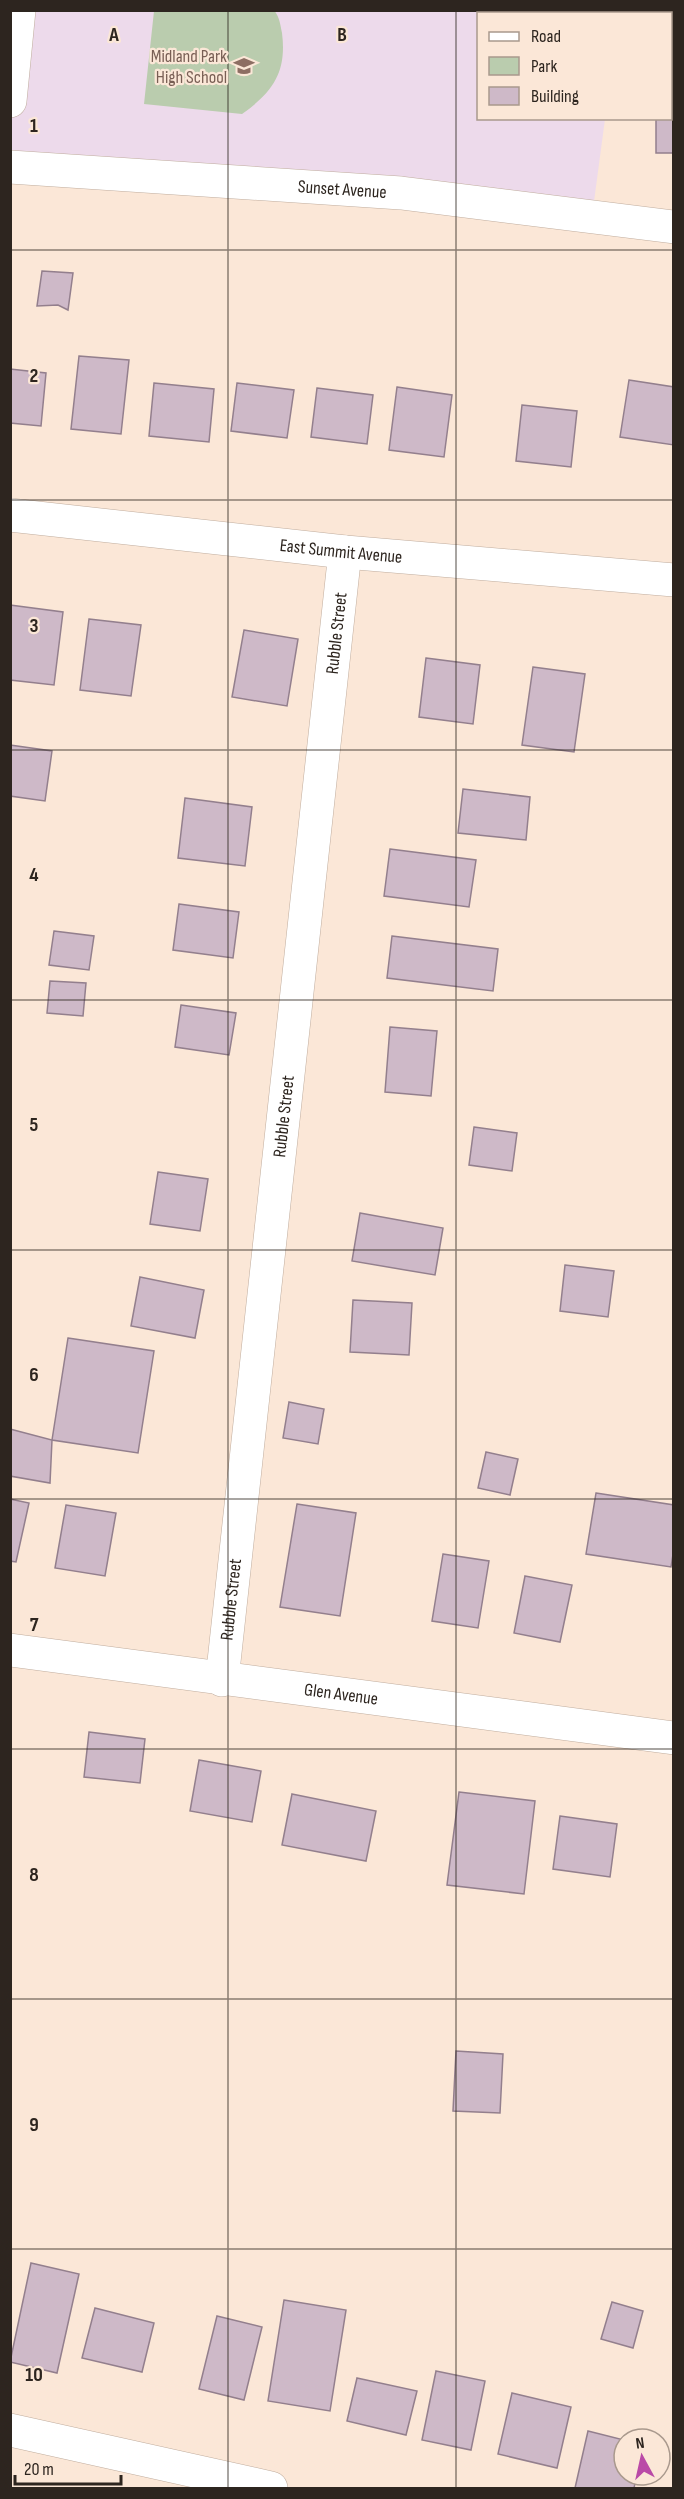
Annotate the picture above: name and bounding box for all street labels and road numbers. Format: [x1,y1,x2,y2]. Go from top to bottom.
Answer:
street label: Sunset Avenue [297,176,387,203]
street label: East Summit Avenue [279,534,403,567]
street label: Rubble Street [321,591,351,675]
street label: Rubble Street [269,1074,298,1158]
street label: Rubble Street [216,1557,246,1642]
street label: Glen Avenue [303,1679,379,1709]

